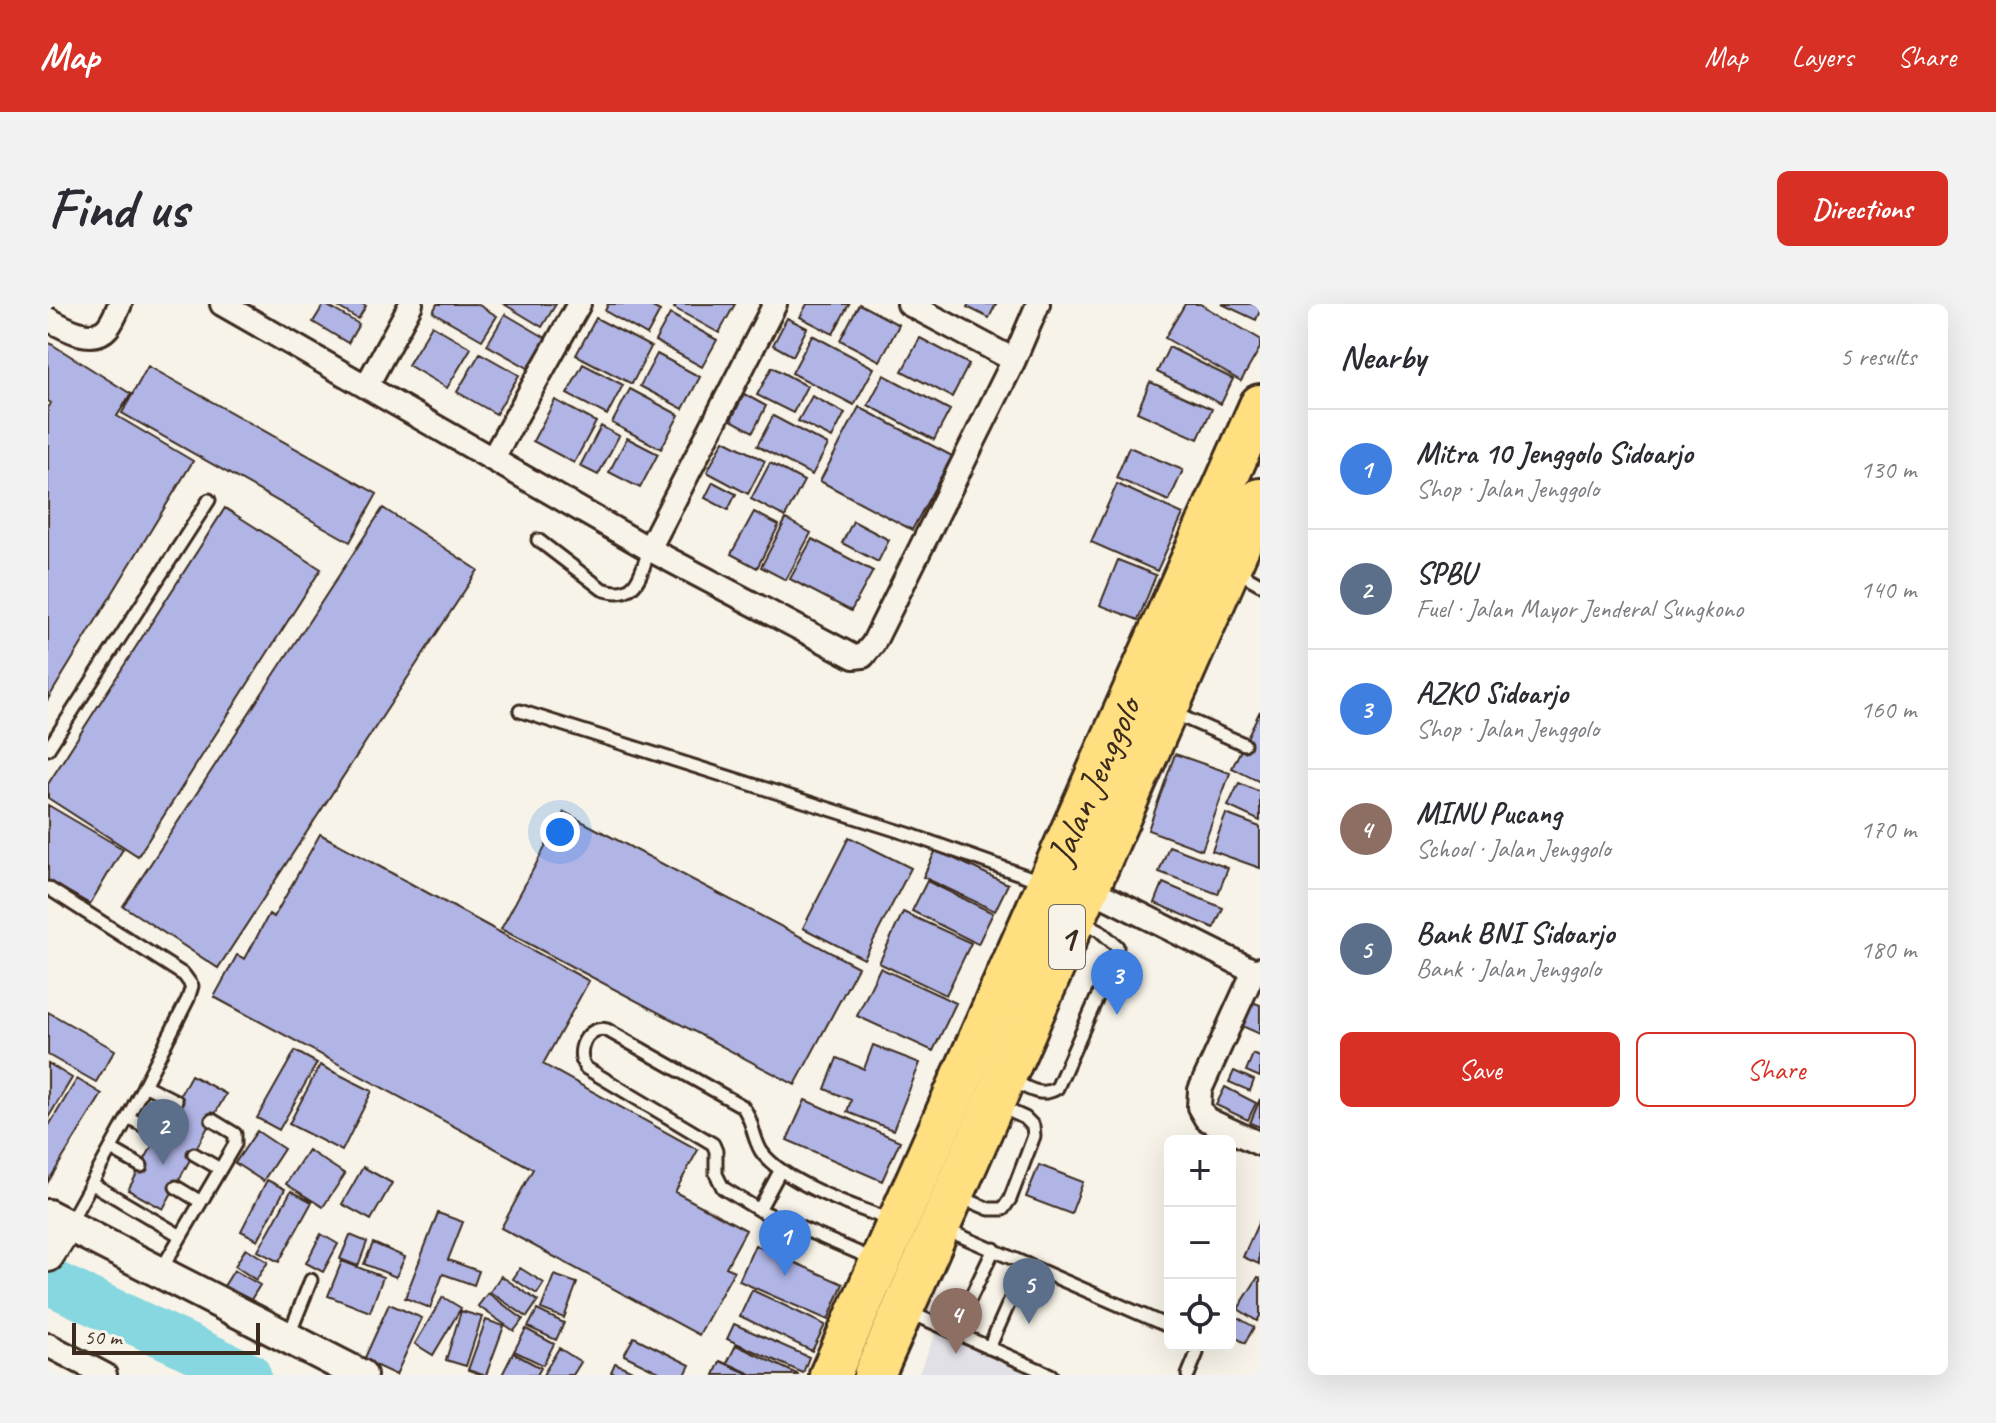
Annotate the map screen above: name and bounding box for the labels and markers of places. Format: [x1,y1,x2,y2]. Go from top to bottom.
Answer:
pin: 3 [1091,949,1143,1015]
pin: 2 [137,1099,189,1165]
pin: 1 [759,1210,811,1276]
pin: 5 [1003,1258,1055,1324]
pin: 4 [930,1288,982,1354]

